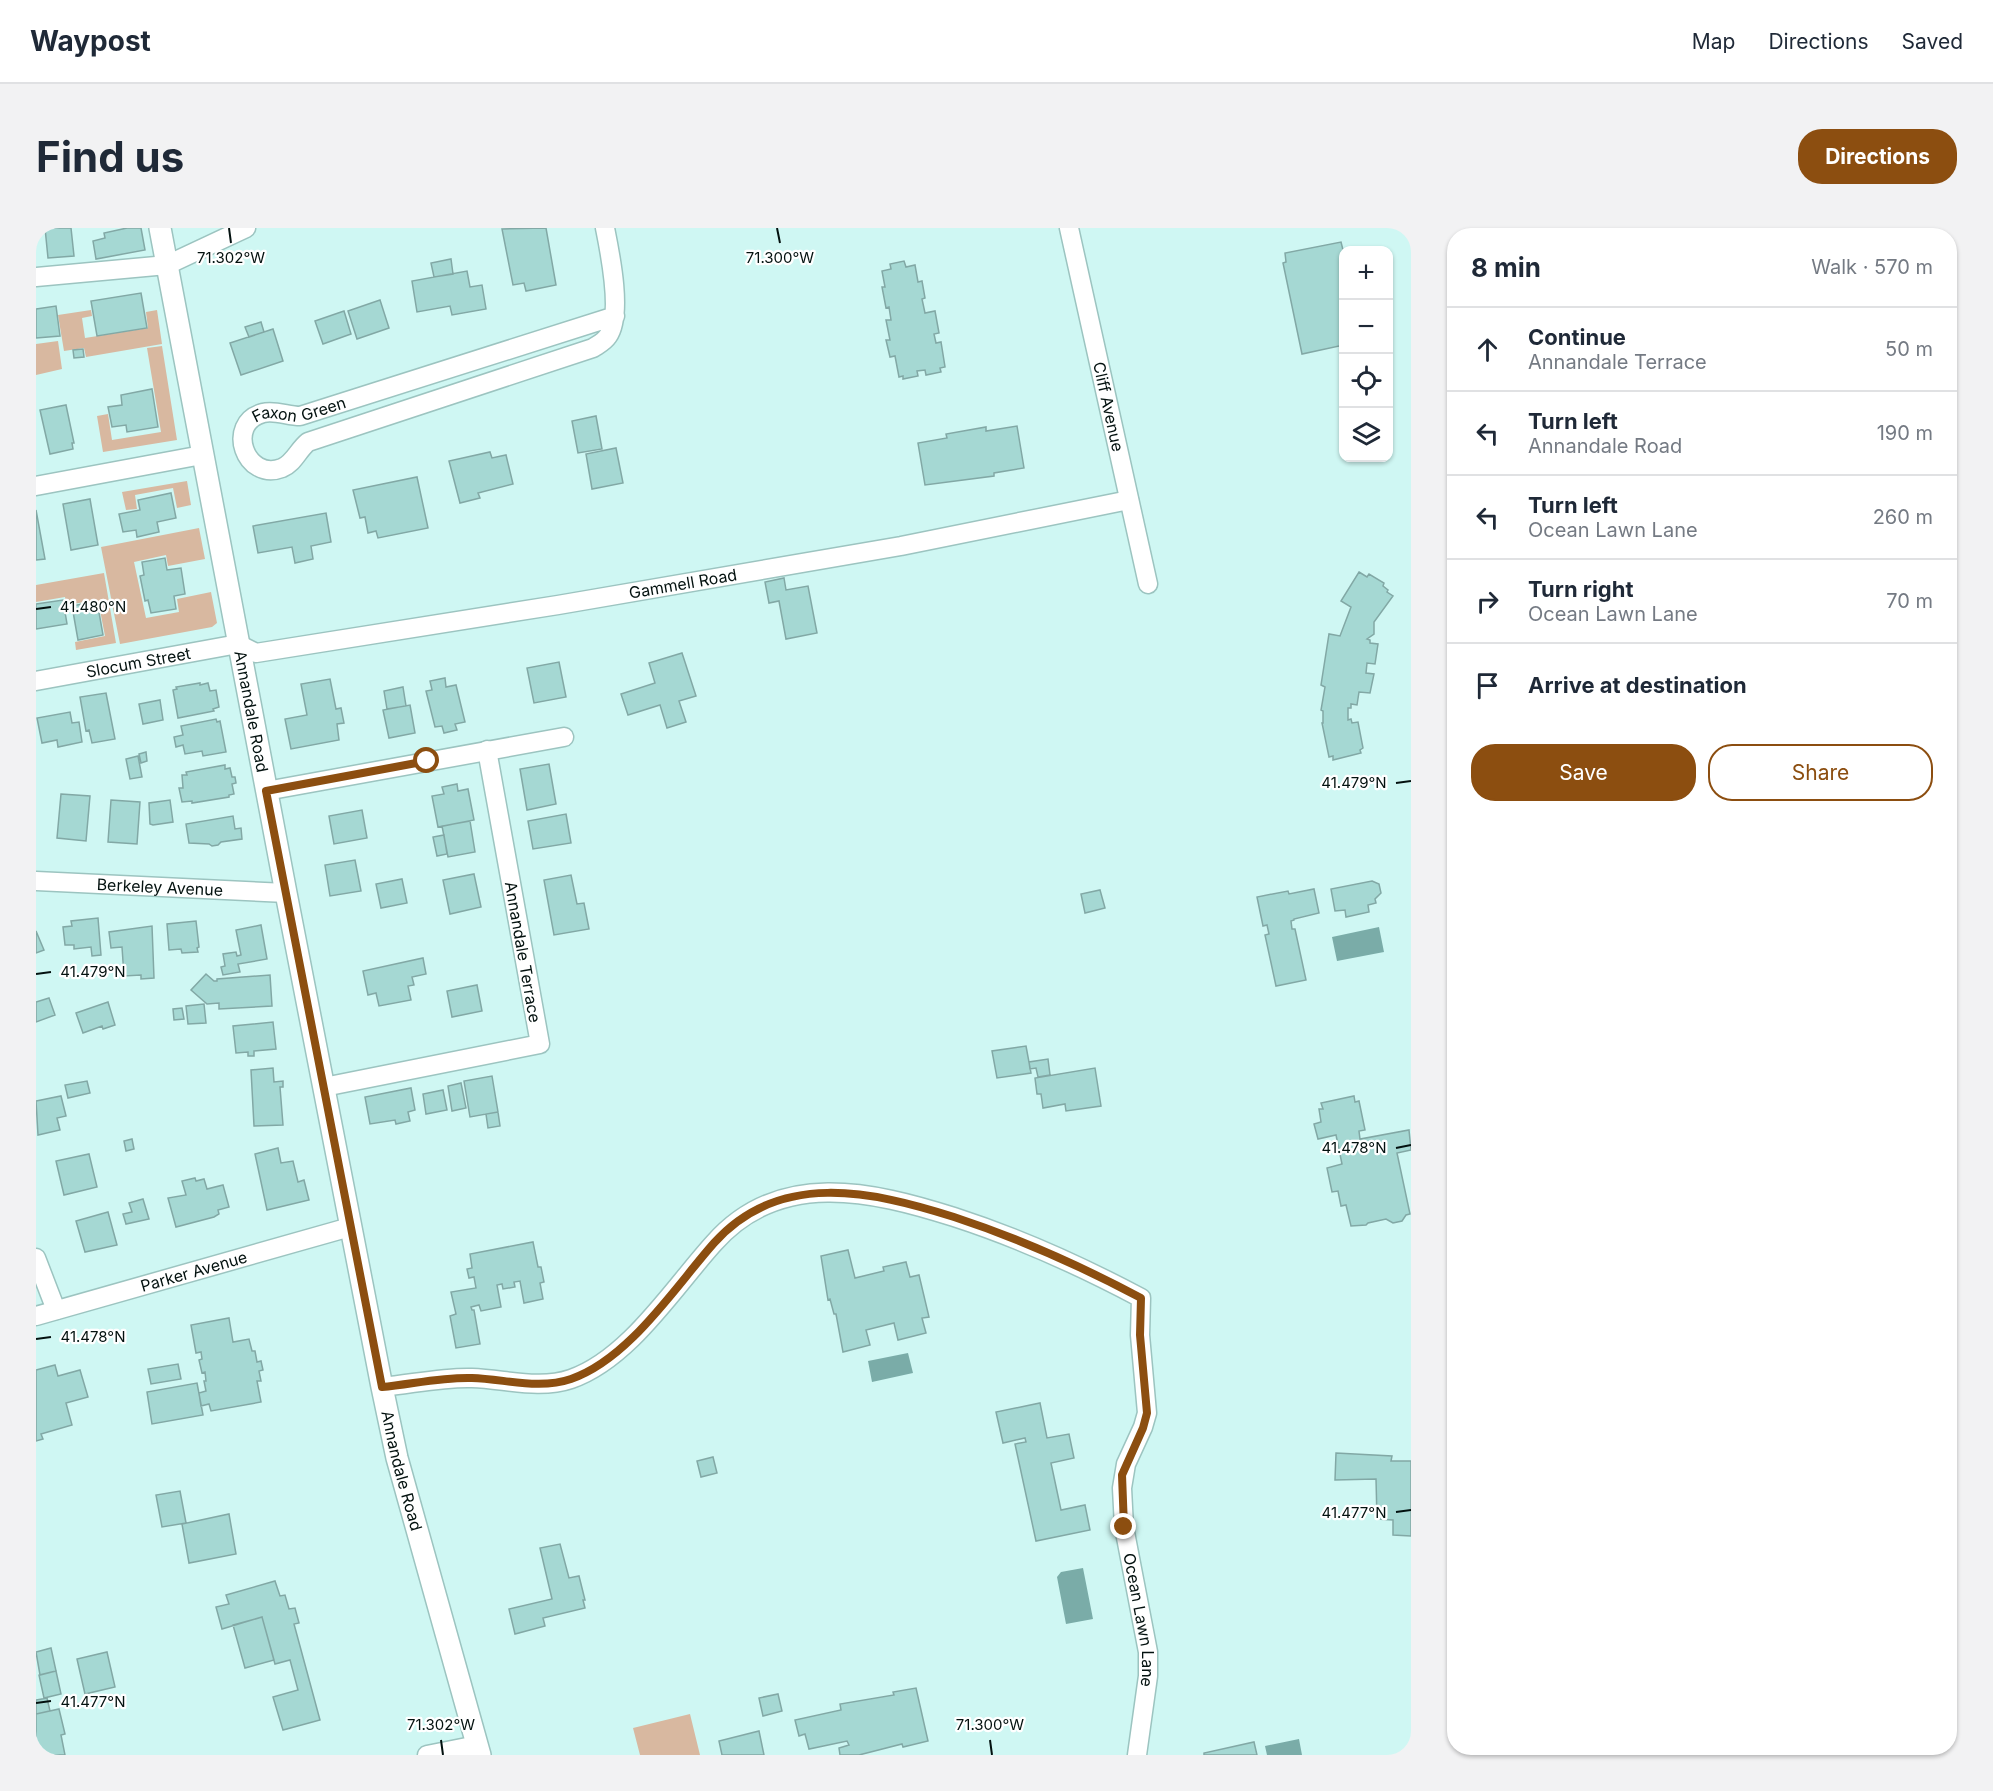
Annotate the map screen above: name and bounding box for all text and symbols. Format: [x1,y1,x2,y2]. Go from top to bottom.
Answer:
text: Waypost [30,24,151,58]
text: Map [1692,29,1735,54]
text: Directions [1768,29,1869,54]
text: Saved [1902,29,1963,54]
button: Directions [1798,129,1957,184]
text: Find us [36,131,184,182]
map controls [1339,246,1393,462]
button: + [1339,246,1393,300]
text: 71.302°W [197,248,265,267]
text: 71.300°W [746,248,814,267]
text: 8 min [1471,252,1541,283]
text: Walk · 570 m [1811,255,1933,279]
button: − [1339,300,1393,354]
text: Continue [1528,324,1626,350]
icon: ahead [1471,333,1504,366]
text: 50 m [1885,337,1933,361]
text: Annandale Terrace [1528,350,1707,374]
button: locate [1339,354,1393,408]
street label: Cliff Avenue [1089,360,1128,453]
street label: Faxon Green [248,392,348,426]
button: layers [1339,408,1393,462]
text: Turn left [1528,408,1618,434]
icon: left [1471,417,1504,450]
text: 190 m [1877,421,1933,445]
text: Annandale Road [1528,434,1682,458]
text: Turn left [1528,492,1618,518]
icon: left [1471,501,1504,534]
text: 260 m [1873,505,1933,529]
text: Ocean Lawn Lane [1528,518,1698,542]
street label: Gammell Road [627,564,738,603]
text: Turn right [1528,576,1634,602]
icon: right [1471,585,1504,618]
text: 70 m [1886,589,1933,613]
text: 41.480°N [60,597,126,616]
text: Ocean Lawn Lane [1528,602,1698,626]
street label: Slocum Street [84,643,192,682]
street label: Annandale Road [230,649,273,774]
icon: arrive [1471,669,1504,702]
text: Arrive at destination [1528,672,1747,698]
button: Save [1471,744,1696,801]
button: Share [1708,744,1933,801]
route start [413,747,439,773]
text: 41.479°N [1321,773,1387,792]
street label: Berkeley Avenue [96,874,223,900]
street label: Annandale Terrace [501,880,545,1024]
text: 41.479°N [60,962,126,981]
text: 41.478°N [1322,1138,1386,1157]
street label: Parker Avenue [138,1247,249,1296]
text: 41.478°N [61,1327,125,1346]
street label: Annandale Road [377,1409,427,1533]
text: 41.477°N [1322,1503,1386,1522]
route end [1110,1513,1136,1539]
street label: Ocean Lawn Lane [1119,1551,1158,1688]
text: 41.477°N [61,1692,125,1711]
text: 71.302°W [407,1715,475,1734]
text: 71.300°W [956,1715,1024,1734]

